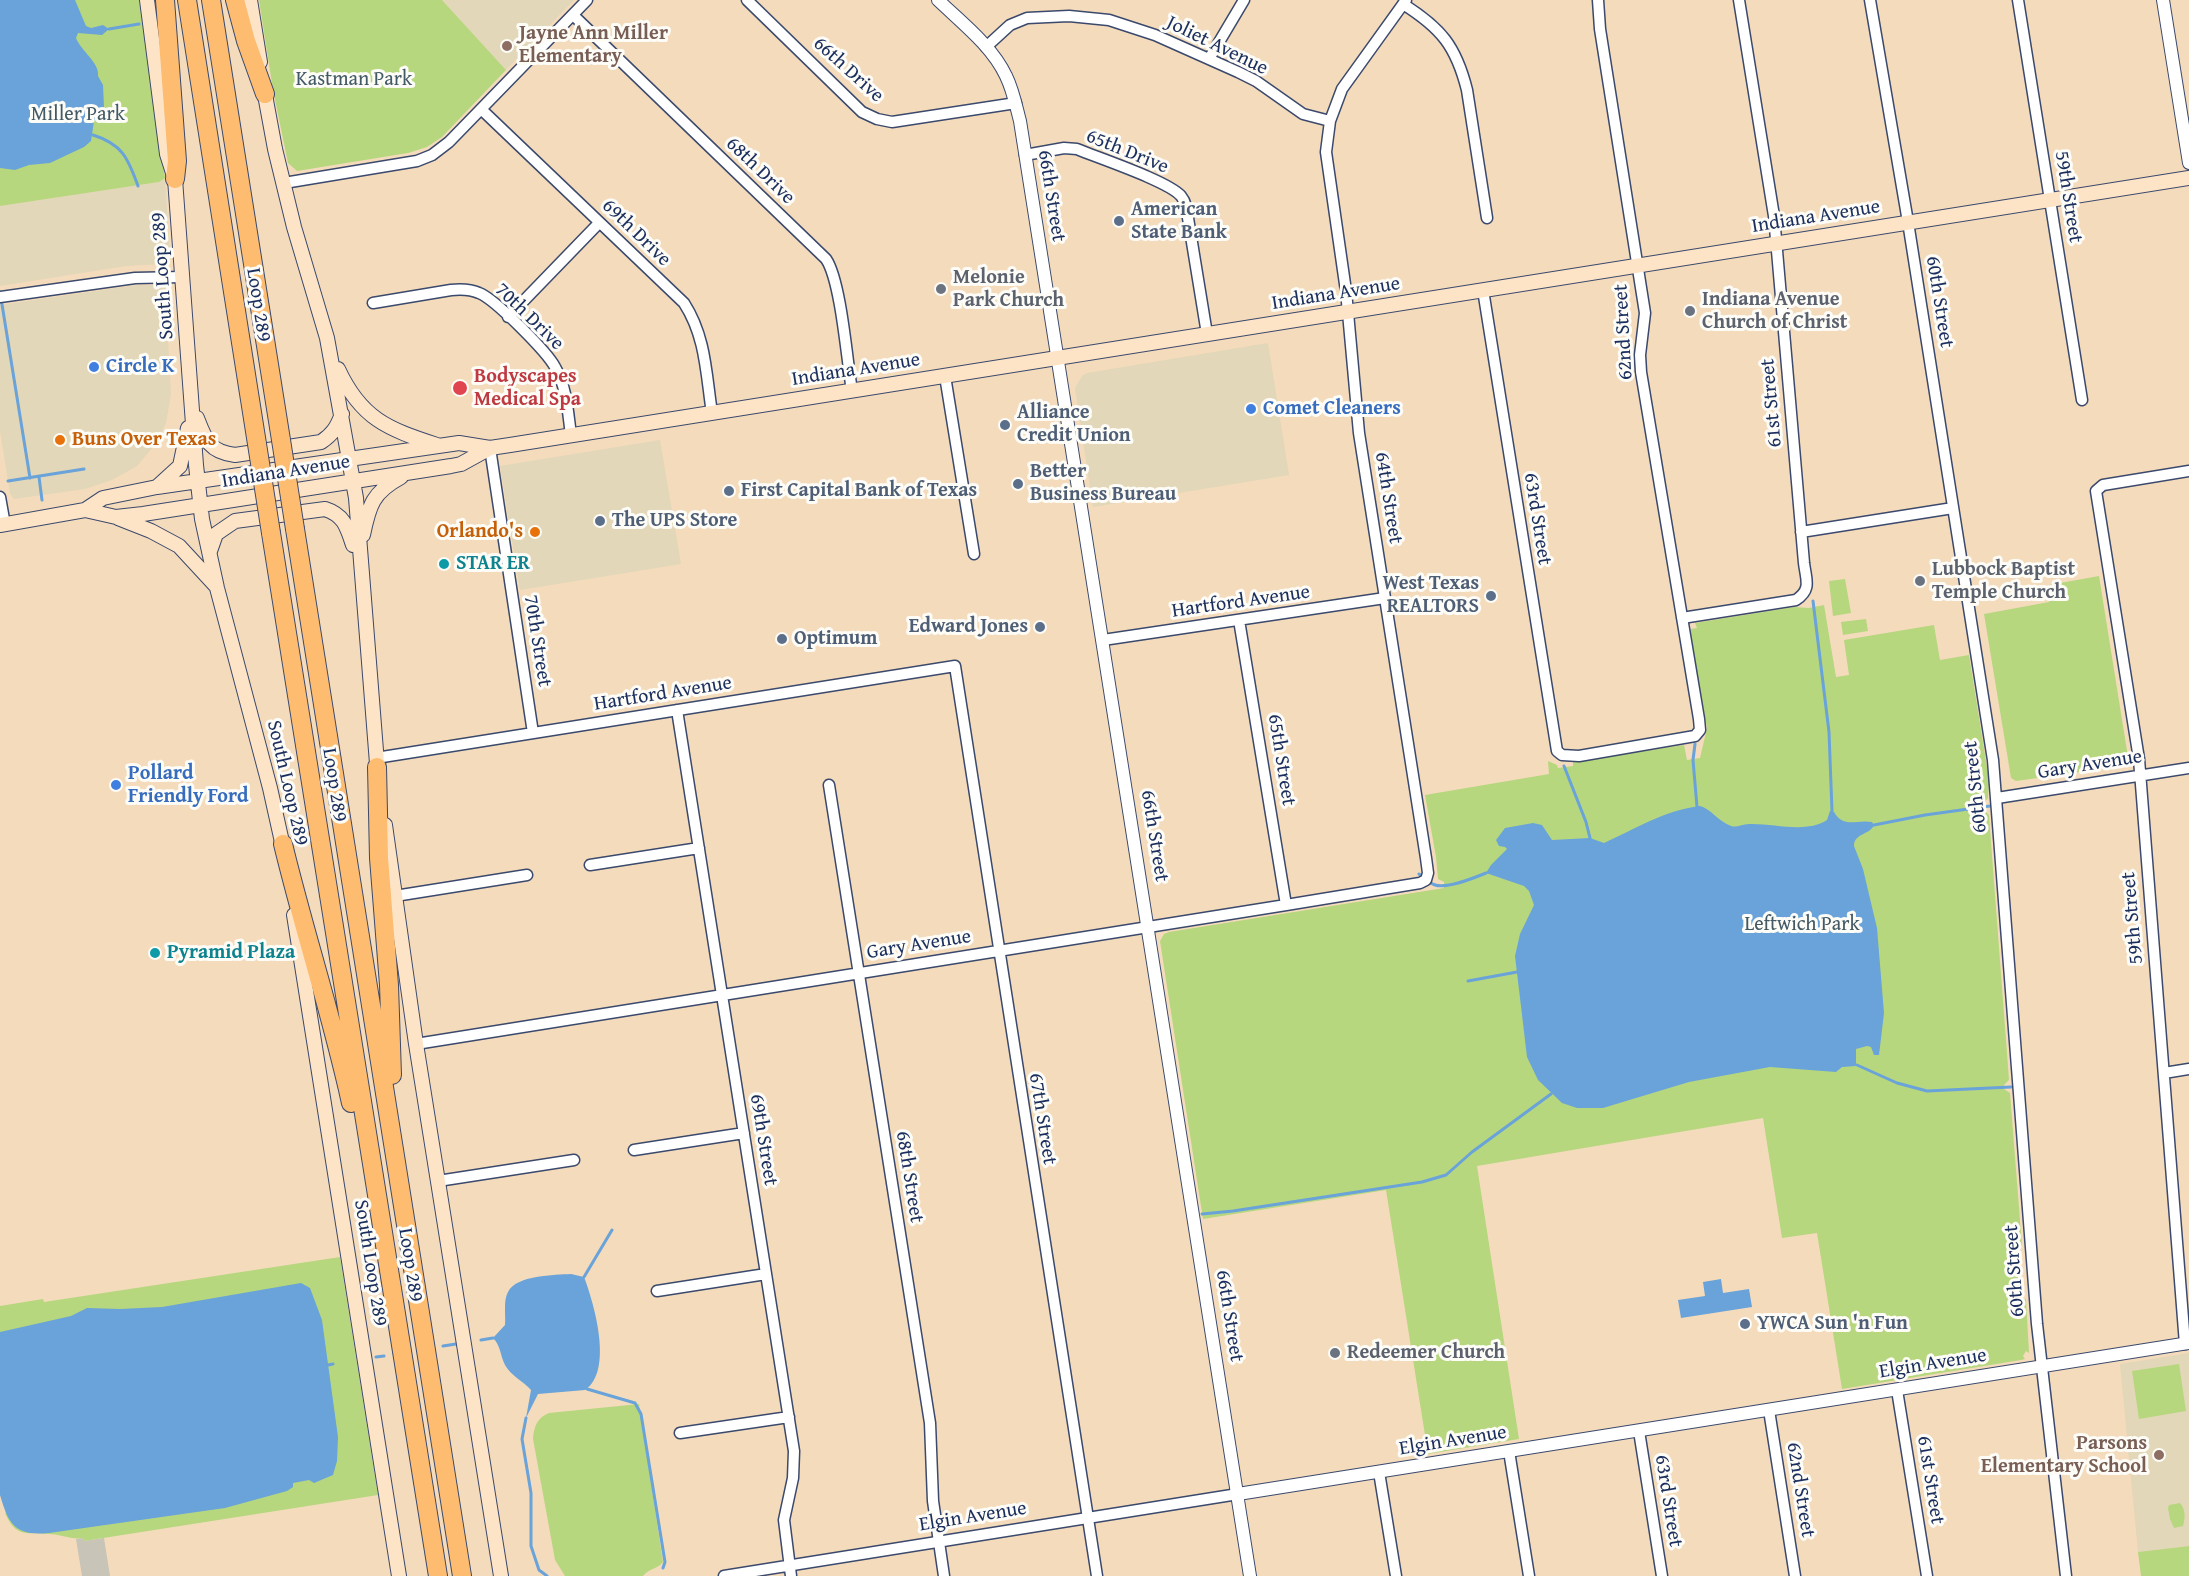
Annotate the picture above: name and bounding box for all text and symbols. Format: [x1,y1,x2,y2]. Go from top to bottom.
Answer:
street label: Joliet Avenue [1162,11,1272,81]
place label: Jayne Ann Miller Elementary [519,22,668,69]
street label: 66th Drive [808,32,888,108]
marker: Jayne Ann Miller Elementary [500,39,514,53]
park label: Kastman Park [296,68,412,92]
park label: Miller Park [31,103,125,127]
street label: 65th Drive [1082,125,1172,179]
street label: 68th Drive [720,132,800,210]
street label: 66th Street [1032,148,1070,244]
street label: 59th Street [2049,149,2087,245]
street label: 69th Drive [596,194,676,272]
street label: Indiana Avenue [1750,195,1882,239]
place label: American State Bank [1131,198,1227,245]
street label: South Loop 289 [147,211,179,341]
marker: American State Bank [1112,214,1126,228]
street label: 60th Street [1920,254,1958,350]
street label: Loop 289 [240,266,276,344]
place label: Melonie Park Church [953,266,1064,313]
street label: Indiana Avenue [1270,272,1402,316]
street label: 70th Drive [489,278,569,356]
marker: Melonie Park Church [934,282,948,296]
street label: 62nd Street [1610,283,1638,381]
place label: Indiana Avenue Church of Christ [1702,288,1847,335]
marker: Indiana Avenue Church of Christ [1683,304,1697,318]
street label: Indiana Avenue [790,348,922,392]
place label: Circle K [106,355,174,379]
street label: 61st Street [1756,357,1788,449]
marker: Circle K [87,360,101,374]
place label: Bodyscapes Medical Spa [474,365,581,412]
marker: Bodyscapes Medical Spa [451,379,469,397]
place label: Comet Cleaners [1263,397,1401,421]
place label: Alliance Credit Union [1017,401,1131,448]
marker: Comet Cleaners [1244,402,1258,416]
marker: Alliance Credit Union [998,418,1012,432]
place label: Buns Over Texas [72,428,216,452]
marker: Buns Over Texas [53,433,67,447]
street label: Indiana Avenue [220,450,352,494]
street label: 64th Street [1369,450,1407,546]
place label: Better Business Bureau [1030,460,1176,507]
street label: 63rd Street [1518,471,1556,567]
marker: Better Business Bureau [1011,477,1025,491]
place label: First Capital Bank of Texas [741,479,977,503]
marker: First Capital Bank of Texas [722,484,736,498]
place label: The UPS Store [612,509,737,533]
marker: The UPS Store [593,514,607,528]
place label: Orlando's [437,520,523,544]
marker: Orlando's [528,525,542,539]
place label: STAR ER [456,552,530,576]
marker: STAR ER [437,557,451,571]
place label: Lubbock Baptist Temple Church [1932,558,2075,605]
place label: West Texas REALTORS [1382,572,1479,619]
marker: Lubbock Baptist Temple Church [1913,574,1927,588]
street label: Hartford Avenue [1170,580,1312,624]
marker: West Texas REALTORS [1484,589,1498,603]
street label: 70th Street [518,593,556,689]
place label: Edward Jones [909,615,1028,639]
marker: Edward Jones [1033,620,1047,634]
place label: Optimum [794,627,877,651]
marker: Optimum [775,632,789,646]
street label: Hartford Avenue [592,671,734,717]
street label: 65th Street [1262,712,1300,808]
street label: South Loop 289 [261,718,313,848]
street label: 60th Street [1959,740,1993,834]
street label: Gary Avenue [2036,745,2144,785]
street label: Loop 289 [316,746,352,824]
place label: Pollard Friendly Ford [128,762,248,809]
marker: Pollard Friendly Ford [109,778,123,792]
street label: 66th Street [1135,788,1173,884]
street label: 59th Street [2117,871,2149,965]
park label: Leftwich Park [1744,913,1860,937]
street label: Gary Avenue [865,925,973,965]
place label: Pyramid Plaza [167,941,295,965]
marker: Pyramid Plaza [148,946,162,960]
street label: 67th Street [1023,1071,1061,1167]
street label: 69th Street [744,1092,782,1188]
street label: 68th Street [890,1129,928,1225]
street label: South Loop 289 [348,1198,392,1328]
street label: 60th Street [2000,1224,2030,1318]
street label: Loop 289 [392,1226,428,1304]
street label: 66th Street [1210,1268,1248,1364]
place label: YWCA Sun 'n Fun [1757,1312,1908,1336]
marker: YWCA Sun 'n Fun [1738,1317,1752,1331]
place label: Redeemer Church [1347,1341,1505,1365]
street label: Elgin Avenue [1878,1344,1988,1384]
marker: Redeemer Church [1328,1346,1342,1360]
street label: Elgin Avenue [1398,1421,1508,1461]
place label: Parsons Elementary School [1981,1432,2147,1479]
street label: 61st Street [1911,1434,1949,1526]
street label: 62nd Street [1781,1441,1819,1539]
marker: Parsons Elementary School [2152,1448,2166,1462]
street label: 63rd Street [1649,1453,1687,1549]
street label: Elgin Avenue [918,1497,1028,1537]

